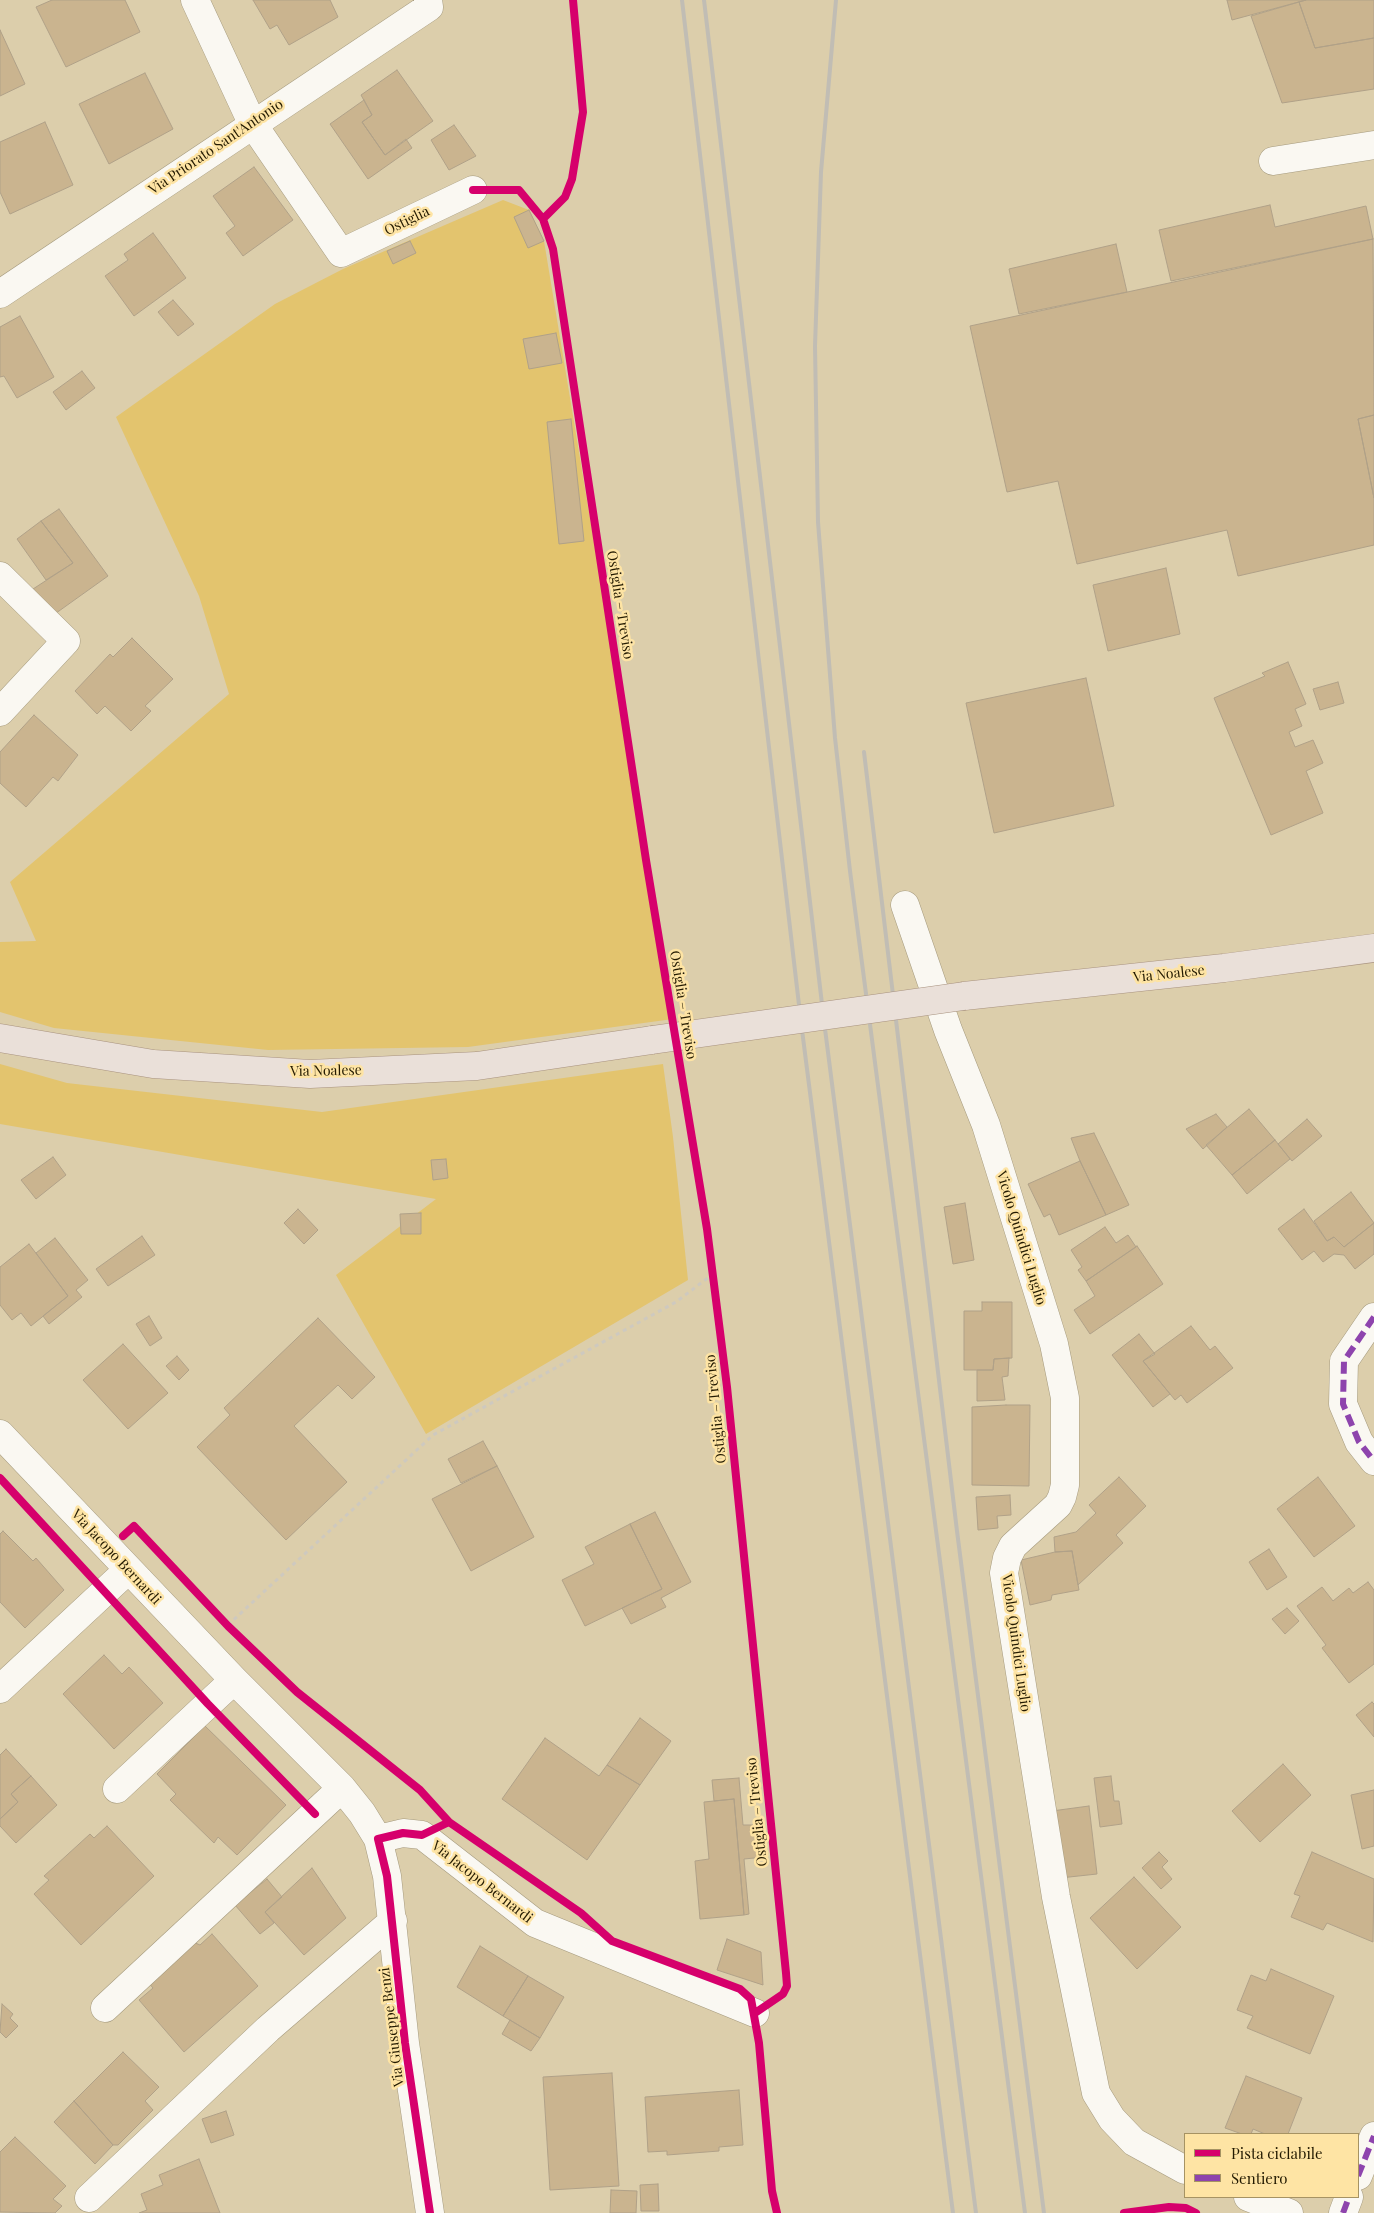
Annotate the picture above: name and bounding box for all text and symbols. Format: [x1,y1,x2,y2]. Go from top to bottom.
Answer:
street label: Via Priorato Sant'Antonio [146,96,286,198]
street label: Ostiglia [382,203,432,239]
street label: Ostiglia – Treviso [603,550,637,660]
street label: Ostiglia – Treviso [666,950,700,1060]
street label: Via Noalese [1133,962,1205,986]
street label: Via Noalese [290,1062,362,1080]
street label: Vicolo Quindici Luglio [993,1169,1049,1307]
street label: Ostiglia – Treviso [702,1354,730,1464]
street label: Via Jacopo Bernardi [68,1506,164,1608]
street label: Vicolo Quindici Luglio [998,1573,1034,1713]
street label: Ostiglia – Treviso [743,1757,771,1867]
street label: Via Jacopo Bernardi [428,1837,536,1927]
street label: Via Giuseppe Benzi [376,1966,408,2088]
legend [1184,2133,1359,2198]
text: Pista ciclabile [1231,2143,1323,2163]
text: Sentiero [1231,2168,1288,2188]

